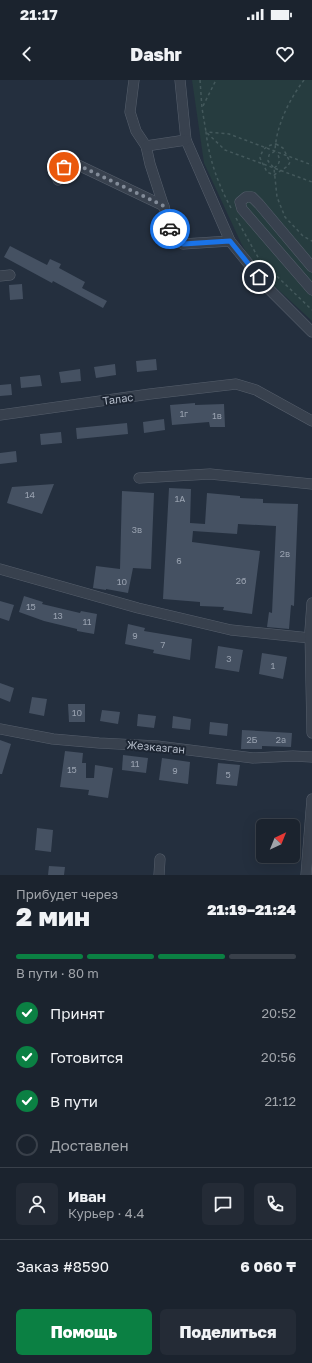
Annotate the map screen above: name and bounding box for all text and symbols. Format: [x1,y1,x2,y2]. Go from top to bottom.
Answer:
text: 21:17 [20,5,58,23]
icon: back [16,43,38,65]
text: Dashr [130,43,182,65]
icon: heart [274,43,296,65]
pin [47,150,81,184]
icon: bag [53,156,75,178]
courier [150,209,190,249]
icon: car [159,218,181,240]
pin [242,260,276,294]
icon: home [248,266,270,288]
street label: Талас [102,390,134,407]
house number: 1г [180,408,188,419]
house number: 1в [212,410,222,421]
house number: 14 [25,489,35,500]
house number: 1А [175,493,185,504]
house number: 3в [132,524,142,535]
house number: 2в [280,548,290,559]
house number: 6 [176,555,182,566]
house number: 2б [236,575,246,586]
house number: 10 [117,576,127,587]
house number: 15 [26,601,36,612]
house number: 13 [53,610,63,621]
house number: 11 [83,616,92,627]
house number: 9 [132,630,138,641]
house number: 7 [161,639,166,650]
house number: 3 [226,653,232,664]
house number: 1 [271,660,276,671]
house number: 10 [72,707,82,718]
house number: 2Б [246,734,258,745]
house number: 2а [276,734,286,745]
street label: Жезказган [126,737,186,756]
house number: 11 [131,758,140,769]
house number: 15 [67,764,77,775]
house number: 9 [172,765,178,776]
house number: 5 [225,769,231,780]
north arrow [256,819,300,863]
map controls [256,819,300,863]
text: Прибудет через [16,886,118,902]
text: 21:19–21:24 [207,900,296,918]
text: 2 мин [16,901,90,932]
text: В пути · 80 m [16,965,99,981]
icon: check [16,1002,38,1024]
text: Принят [50,1004,105,1022]
text: 20:52 [261,1005,296,1021]
icon: check [16,1046,38,1068]
text: Готовится [50,1048,123,1066]
text: 20:56 [261,1049,296,1065]
icon: check [16,1090,38,1112]
text: В пути [50,1092,98,1110]
text: 21:12 [264,1093,296,1109]
text: Доставлен [50,1136,129,1154]
button: person [16,1183,58,1225]
button: chat [202,1183,244,1225]
button: phone [254,1183,296,1225]
text: Иван [68,1187,106,1205]
text: Курьер · 4.4 [68,1205,145,1221]
text: Заказ #8590 [16,1257,109,1275]
text: 6 060 ₸ [240,1257,296,1275]
button: Помощь [16,1309,152,1355]
button: Поделиться [160,1309,296,1355]

